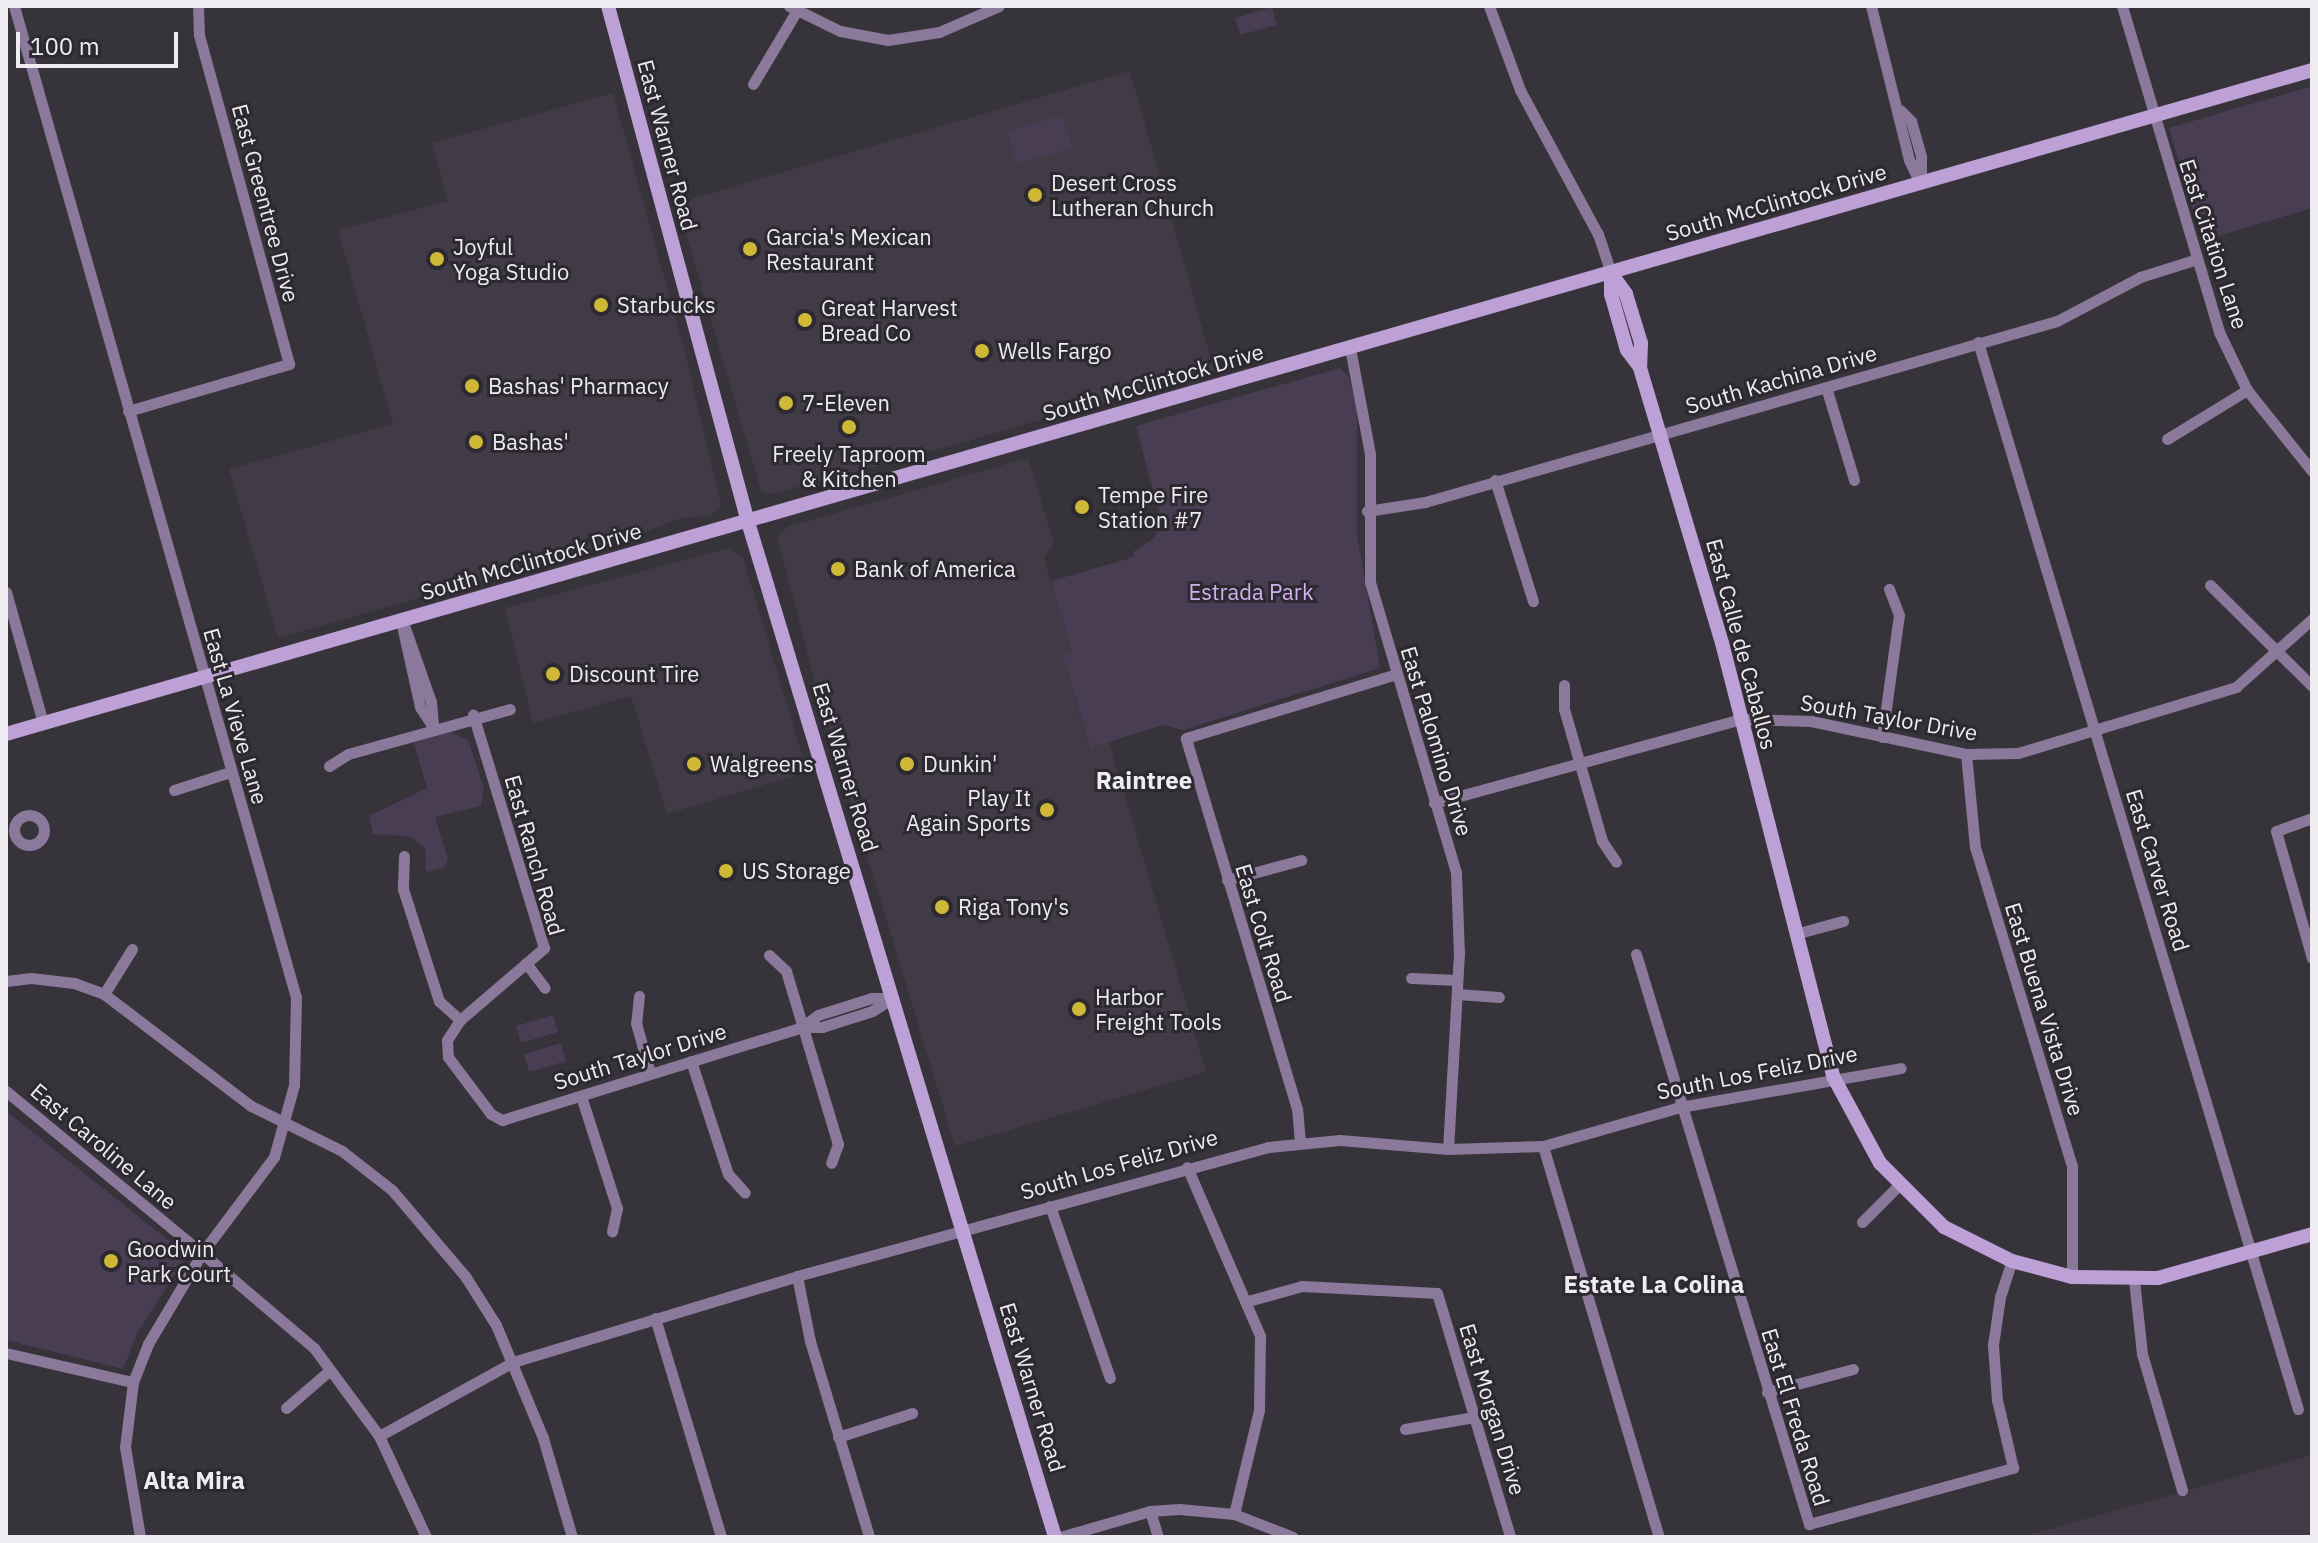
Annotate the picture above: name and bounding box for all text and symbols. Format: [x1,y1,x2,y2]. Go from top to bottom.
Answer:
scale bar [20,16,182,66]
text: 100 m [30,30,100,62]
street label: East Warner Road [633,57,703,233]
street label: East Greentree Drive [227,101,305,305]
street label: East Citation Lane [2174,156,2254,332]
street label: South McClintock Drive [1663,158,1889,246]
place label: Desert Cross Lutheran Church [1051,169,1214,220]
marker: Desert Cross Lutheran Church [1026,186,1044,204]
place label: Garcia's Mexican Restaurant [766,223,932,274]
place label: Joyful Yoga Studio [453,233,569,284]
marker: Garcia's Mexican Restaurant [741,240,759,258]
marker: Joyful Yoga Studio [428,250,446,268]
place label: Starbucks [617,292,716,318]
place label: Great Harvest Bread Co [821,294,958,346]
marker: Starbucks [592,296,610,314]
marker: Great Harvest Bread Co [796,311,814,329]
place label: Wells Fargo [998,338,1112,364]
street label: South McClintock Drive [1040,338,1266,426]
street label: South Kachina Drive [1682,339,1880,419]
marker: Wells Fargo [973,342,991,360]
place label: Bashas' Pharmacy [488,373,669,399]
marker: Bashas' Pharmacy [463,377,481,395]
place label: 7-Eleven [802,390,890,416]
marker: 7-Eleven [777,394,795,412]
marker: Freely Taproom & Kitchen [840,418,858,436]
place label: Bashas' [492,429,569,455]
marker: Bashas' [467,433,485,451]
place label: Freely Taproom & Kitchen [772,440,926,492]
place label: Tempe Fire Station #7 [1098,481,1208,532]
marker: Tempe Fire Station #7 [1073,498,1091,516]
street label: South McClintock Drive [418,517,644,605]
street label: East Calle de Caballos [1701,536,1783,752]
place label: Bank of America [854,556,1016,582]
marker: Bank of America [829,560,847,578]
park label: Estrada Park [1188,579,1314,605]
street label: East La Vieve Lane [198,625,274,807]
street label: East Palomino Drive [1396,643,1478,839]
place label: Discount Tire [569,661,699,687]
marker: Discount Tire [544,665,562,683]
street label: East Warner Road [808,679,884,855]
street label: South Taylor Drive [1798,688,1980,746]
place label: Walgreens [710,751,814,777]
place label: Dunkin' [923,751,997,777]
marker: Walgreens [685,755,703,773]
marker: Dunkin' [898,755,916,773]
district label: Raintree [1096,767,1192,795]
street label: East Ranch Road [500,772,570,938]
place label: Play It Again Sports [906,784,1031,836]
street label: East Carver Road [2121,786,2195,954]
marker: Play It Again Sports [1038,801,1056,819]
place label: US Storage [742,858,851,884]
street label: East Colt Road [1230,861,1298,1005]
marker: US Storage [717,862,735,880]
place label: Riga Tony's [958,894,1069,920]
marker: Riga Tony's [933,898,951,916]
street label: East Buena Vista Drive [2000,899,2090,1119]
place label: Harbor Freight Tools [1095,983,1222,1034]
marker: Harbor Freight Tools [1070,1000,1088,1018]
street label: South Taylor Drive [550,1017,730,1095]
street label: South Los Feliz Drive [1654,1040,1860,1104]
street label: East Caroline Lane [26,1077,182,1215]
street label: South Los Feliz Drive [1017,1123,1221,1205]
place label: Goodwin Park Court [127,1235,231,1286]
marker: Goodwin Park Court [102,1252,120,1270]
district label: Estate La Colina [1564,1271,1744,1299]
street label: East Warner Road [995,1299,1071,1475]
street label: East Morgan Drive [1454,1320,1532,1498]
street label: East El Freda Road [1756,1325,1836,1509]
district label: Alta Mira [143,1467,245,1495]

